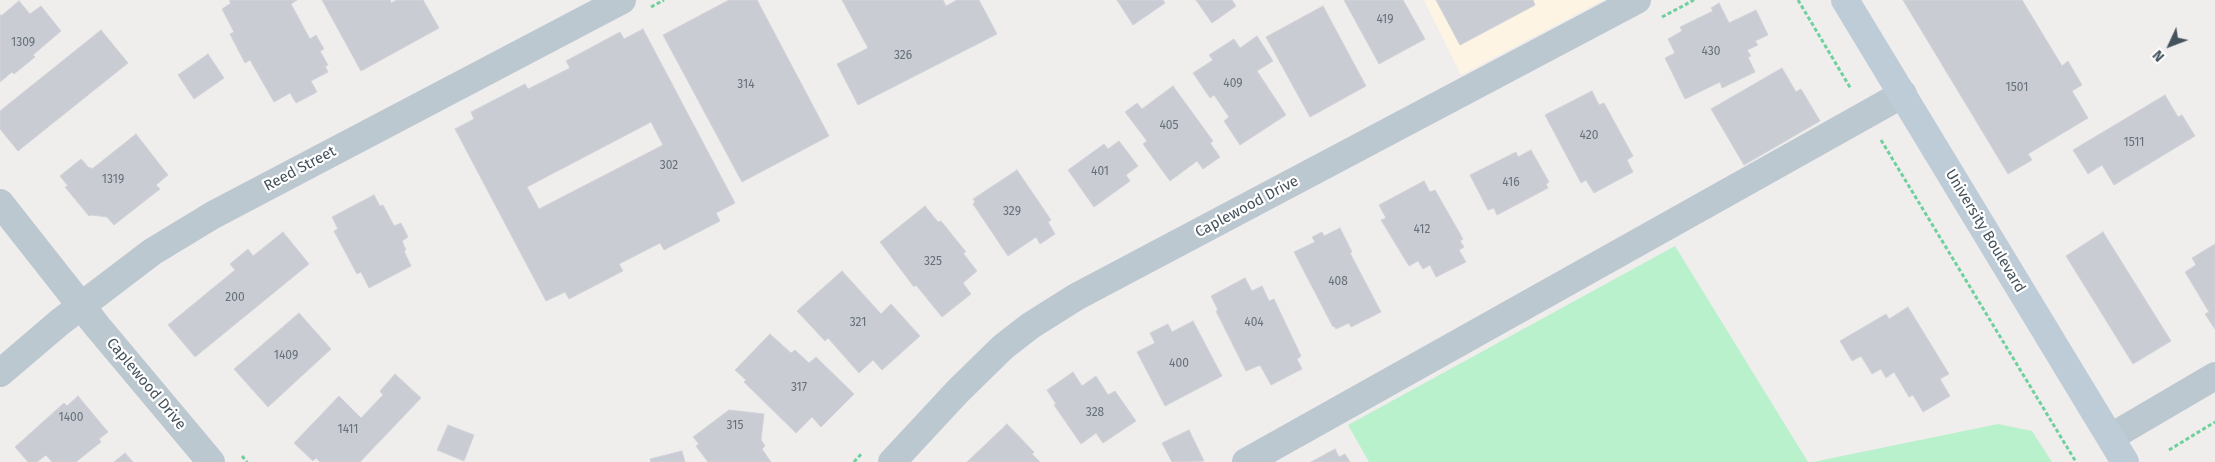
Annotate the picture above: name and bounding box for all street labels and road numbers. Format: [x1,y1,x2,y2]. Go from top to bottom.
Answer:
street label: Reed Street [261,143,339,195]
street label: University Boulevard [1941,166,2029,296]
street label: Caplewood Drive [1192,172,1302,242]
street label: Caplewood Drive [102,334,190,434]

